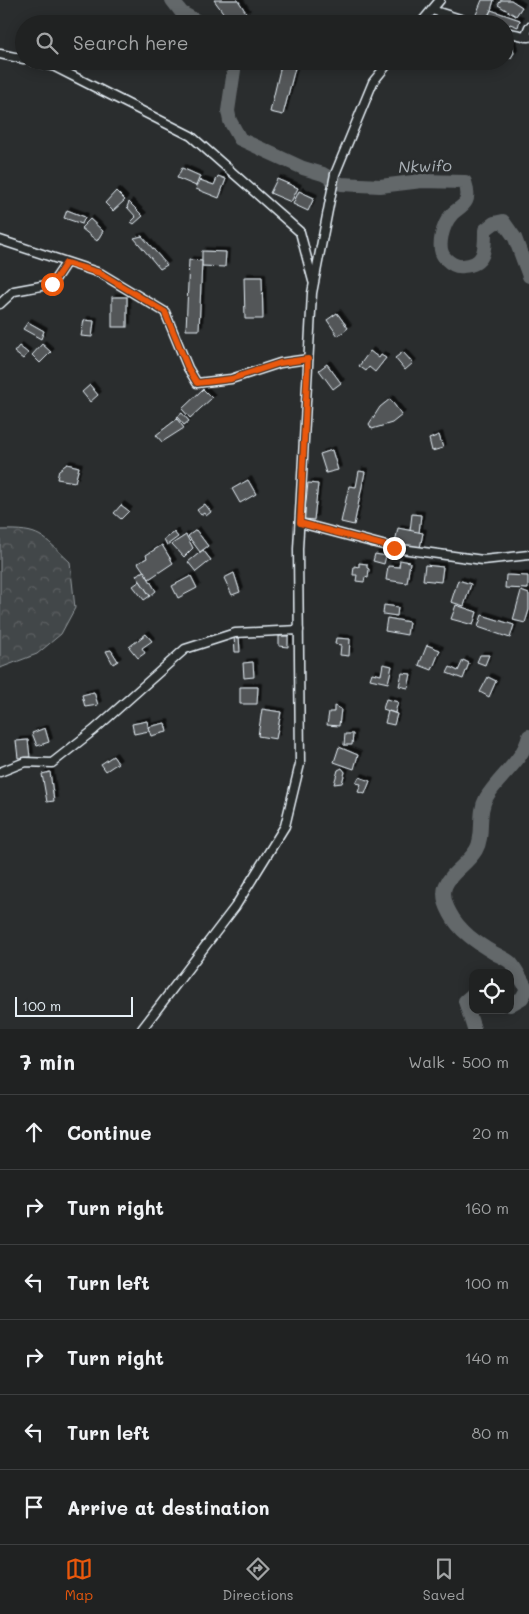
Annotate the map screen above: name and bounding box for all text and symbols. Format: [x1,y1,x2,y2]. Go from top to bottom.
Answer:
search box [15,15,514,70]
icon: search [33,29,61,57]
text: Search here [73,30,189,55]
water label: Nkwifo [398,154,453,177]
route start [41,273,64,296]
route end [383,537,406,560]
map controls [469,969,514,1014]
button: locate [469,969,514,1014]
scale bar [15,994,132,1017]
text: 100 m [22,996,61,1015]
text: 7 min [20,1048,75,1075]
text: Walk · 500 m [408,1051,509,1072]
icon: ahead [20,1118,48,1146]
text: Continue [67,1120,152,1145]
text: 20 m [472,1122,509,1143]
icon: right [20,1193,48,1221]
text: Turn right [67,1195,164,1220]
text: 160 m [464,1197,509,1218]
icon: left [20,1268,48,1296]
text: Turn left [67,1270,150,1295]
text: 100 m [464,1272,509,1293]
icon: right [20,1343,48,1371]
text: Turn right [67,1345,164,1370]
text: 140 m [465,1347,509,1368]
icon: left [20,1418,48,1446]
text: Turn left [67,1420,150,1445]
text: 80 m [472,1422,509,1443]
icon: arrive [20,1493,48,1521]
text: Arrive at destination [67,1495,270,1520]
tab: Map [65,1555,93,1604]
tab: Directions [222,1555,294,1604]
tab: Saved [423,1555,464,1604]

